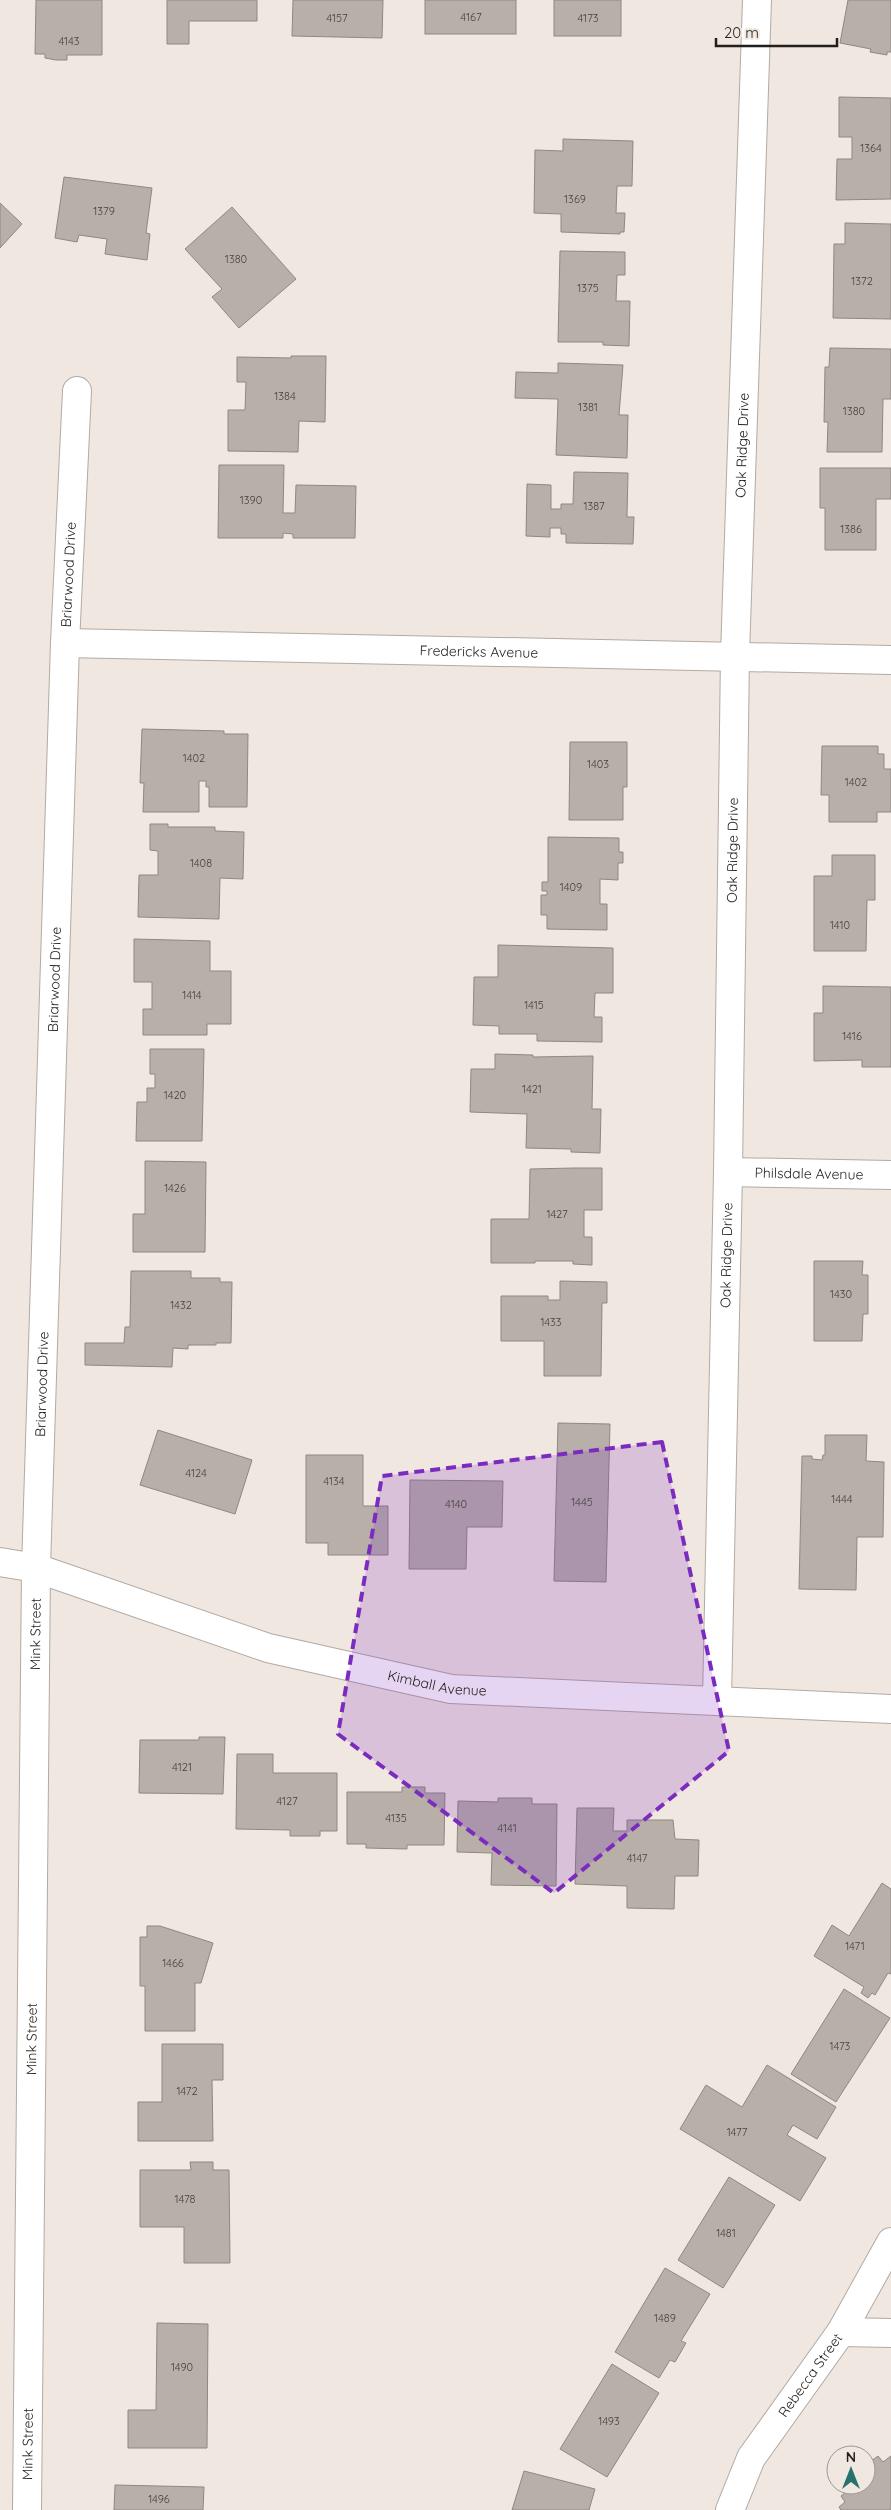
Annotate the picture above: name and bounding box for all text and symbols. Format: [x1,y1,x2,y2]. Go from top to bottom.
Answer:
house number: 4167 [460,10,482,24]
house number: 4157 [326,11,348,25]
house number: 4173 [577,11,599,25]
scale bar [716,15,837,47]
text: 20 m [724,23,759,42]
house number: 4143 [58,34,80,48]
house number: 1364 [860,141,882,155]
house number: 1369 [564,192,586,206]
house number: 1379 [93,204,115,218]
house number: 1380 [225,252,247,266]
house number: 1372 [851,274,873,288]
house number: 1375 [577,281,599,295]
house number: 1384 [274,389,296,403]
street label: Oak Ridge Drive [731,392,753,498]
house number: 1381 [578,400,598,414]
house number: 1380 [843,404,865,418]
house number: 1390 [240,493,262,507]
house number: 1387 [583,499,605,513]
street label: Briarwood Drive [57,521,80,628]
house number: 1386 [840,522,862,536]
street label: Fredericks Avenue [419,641,538,662]
house number: 1402 [183,751,205,765]
house number: 1403 [587,757,609,771]
house number: 1402 [845,775,867,789]
street label: Oak Ridge Drive [723,797,742,903]
house number: 1408 [190,856,212,870]
house number: 1409 [560,880,582,894]
house number: 1410 [830,918,850,932]
street label: Briarwood Drive [44,926,65,1032]
house number: 1414 [182,988,202,1002]
house number: 1415 [524,998,544,1012]
house number: 1416 [842,1029,862,1043]
house number: 1421 [522,1082,542,1096]
house number: 1420 [164,1088,186,1102]
street label: Philsdale Avenue [754,1163,864,1183]
house number: 1426 [164,1181,186,1195]
street label: Oak Ridge Drive [716,1202,736,1308]
house number: 1427 [546,1207,568,1221]
house number: 1430 [830,1287,852,1301]
house number: 1432 [170,1298,192,1312]
house number: 1433 [540,1315,562,1329]
street label: Briarwood Drive [31,1331,52,1437]
house number: 4124 [185,1466,207,1480]
house number: 4134 [323,1474,345,1488]
house number: 1444 [831,1492,853,1506]
house number: 1445 [571,1495,593,1509]
house number: 4140 [445,1497,467,1511]
street label: Mink Street [26,1598,45,1670]
street label: Kimball Avenue [386,1666,487,1700]
house number: 4121 [172,1760,192,1774]
house number: 4127 [276,1794,298,1808]
house number: 4135 [385,1811,407,1825]
house number: 4141 [497,1821,517,1835]
house number: 4147 [627,1851,648,1865]
house number: 1471 [845,1939,865,1953]
house number: 1466 [162,1956,184,1970]
street label: Mink Street [22,2003,41,2075]
house number: 1473 [830,2039,851,2053]
house number: 1472 [176,2084,198,2098]
house number: 1477 [727,2125,748,2139]
house number: 1478 [175,2192,196,2206]
house number: 1481 [716,2226,736,2240]
house number: 1489 [654,2311,676,2325]
street label: Rebecca Street [774,2329,846,2420]
house number: 1490 [171,2360,193,2374]
street label: Mink Street [18,2408,37,2480]
house number: 1493 [598,2414,620,2428]
north arrow [826,2445,876,2495]
text: N [846,2448,856,2466]
house number: 1496 [148,2492,170,2506]

